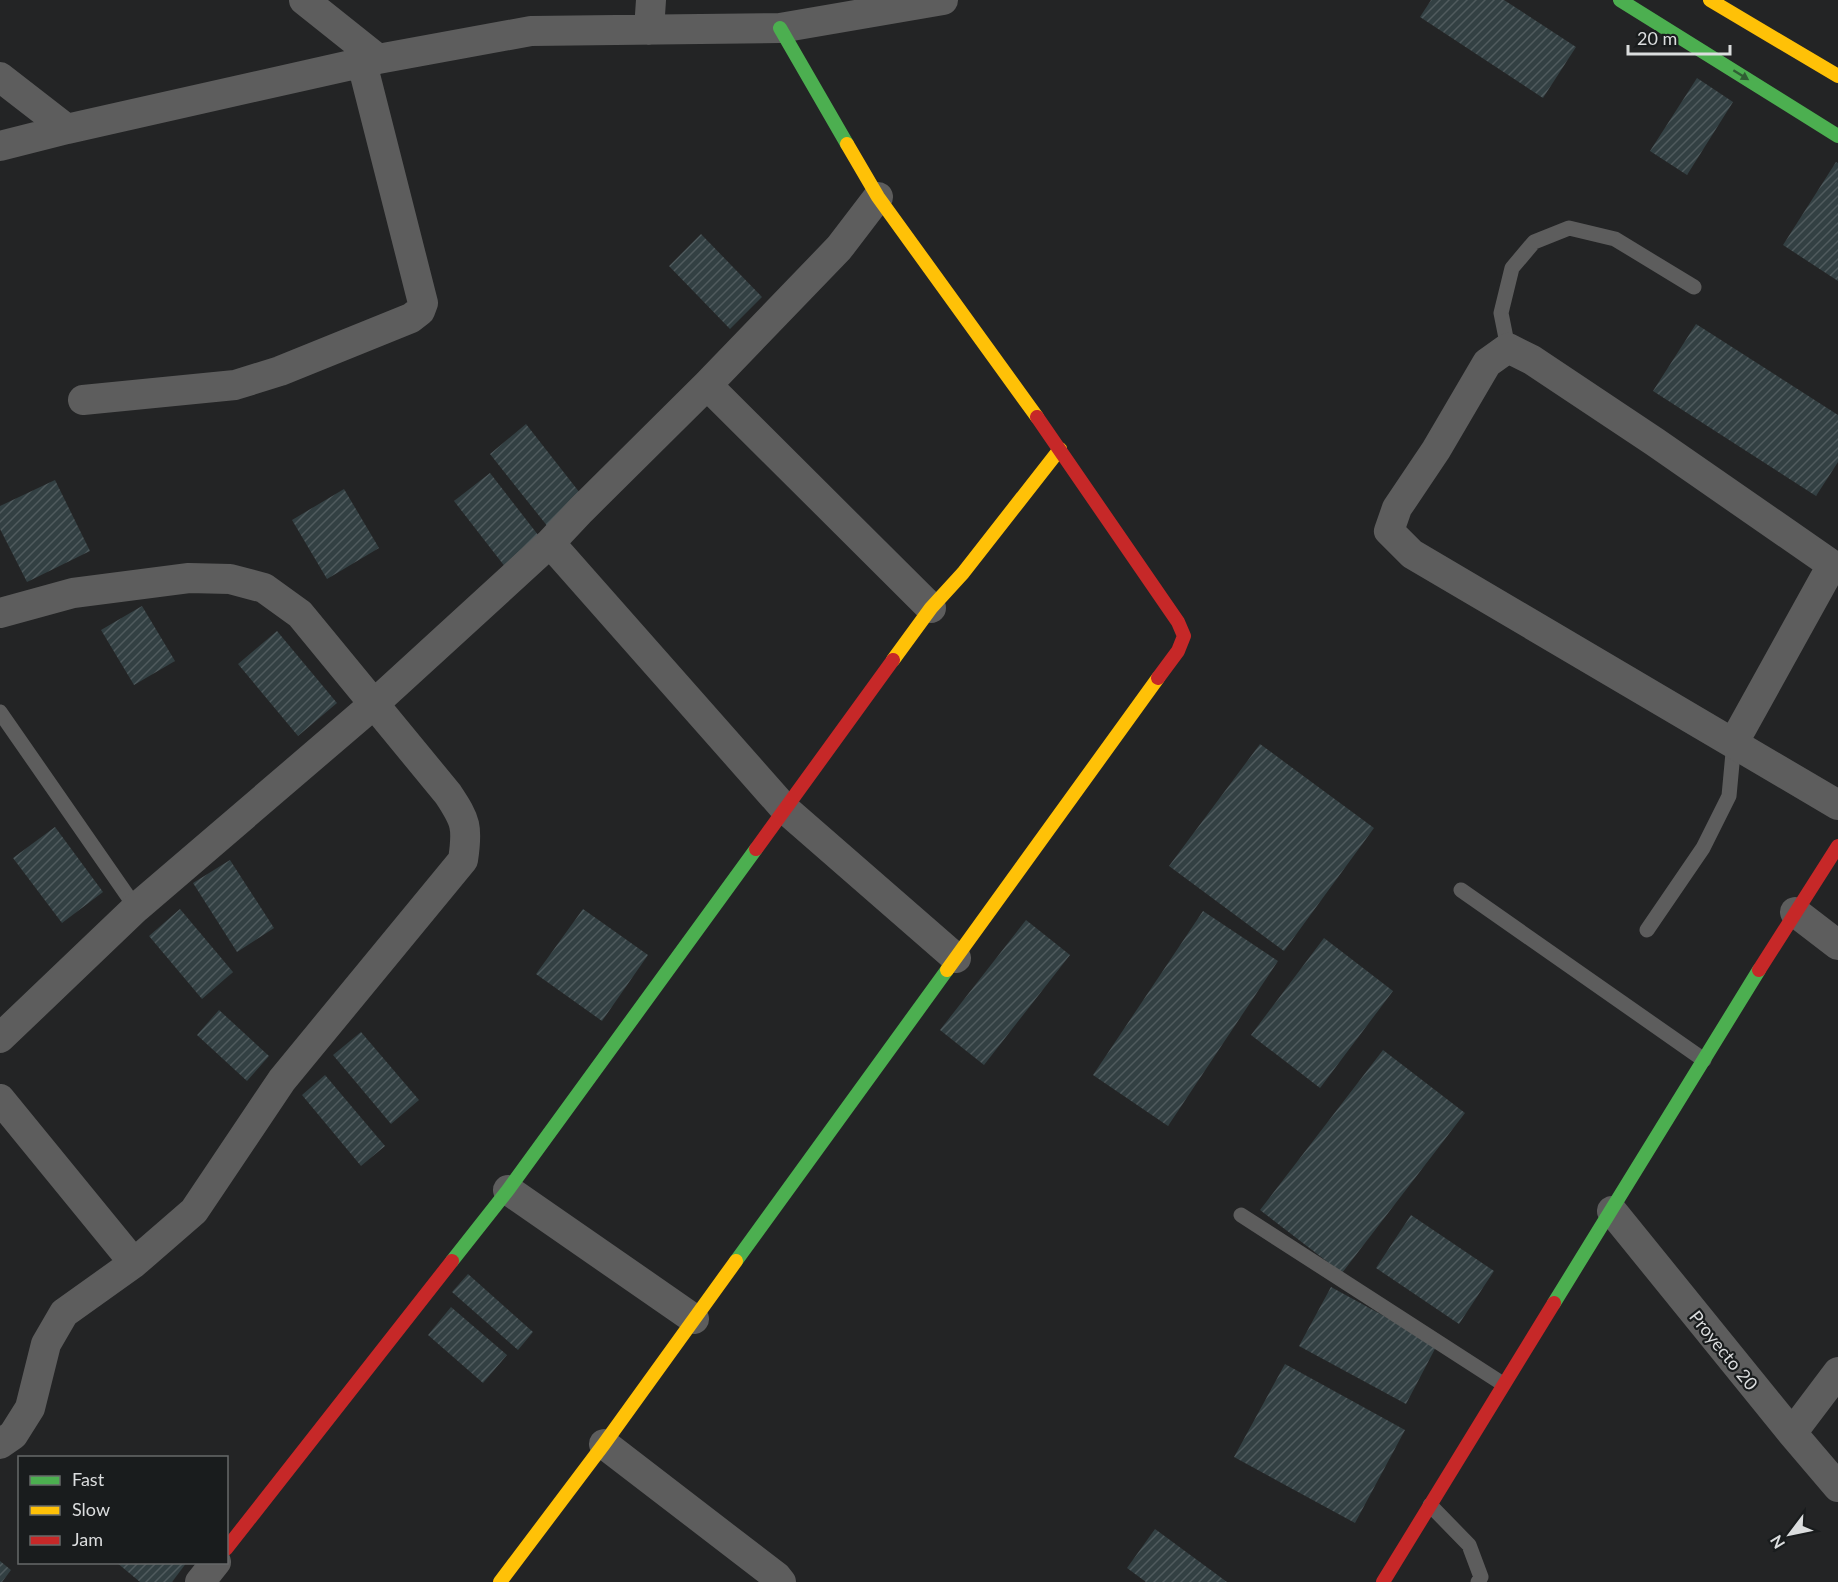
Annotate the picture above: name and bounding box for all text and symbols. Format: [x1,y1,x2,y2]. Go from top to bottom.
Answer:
scale bar [1628,18,1730,56]
text: 20 m [1637,27,1677,49]
one-way arrow [1733,70,1749,81]
street label: Proyecto 20 [1685,1306,1763,1394]
legend [18,1456,228,1564]
text: Fast [72,1468,105,1490]
text: Slow [72,1498,110,1520]
north arrow [1760,1504,1820,1564]
text: Jam [72,1528,103,1550]
text: N [1766,1532,1788,1552]

